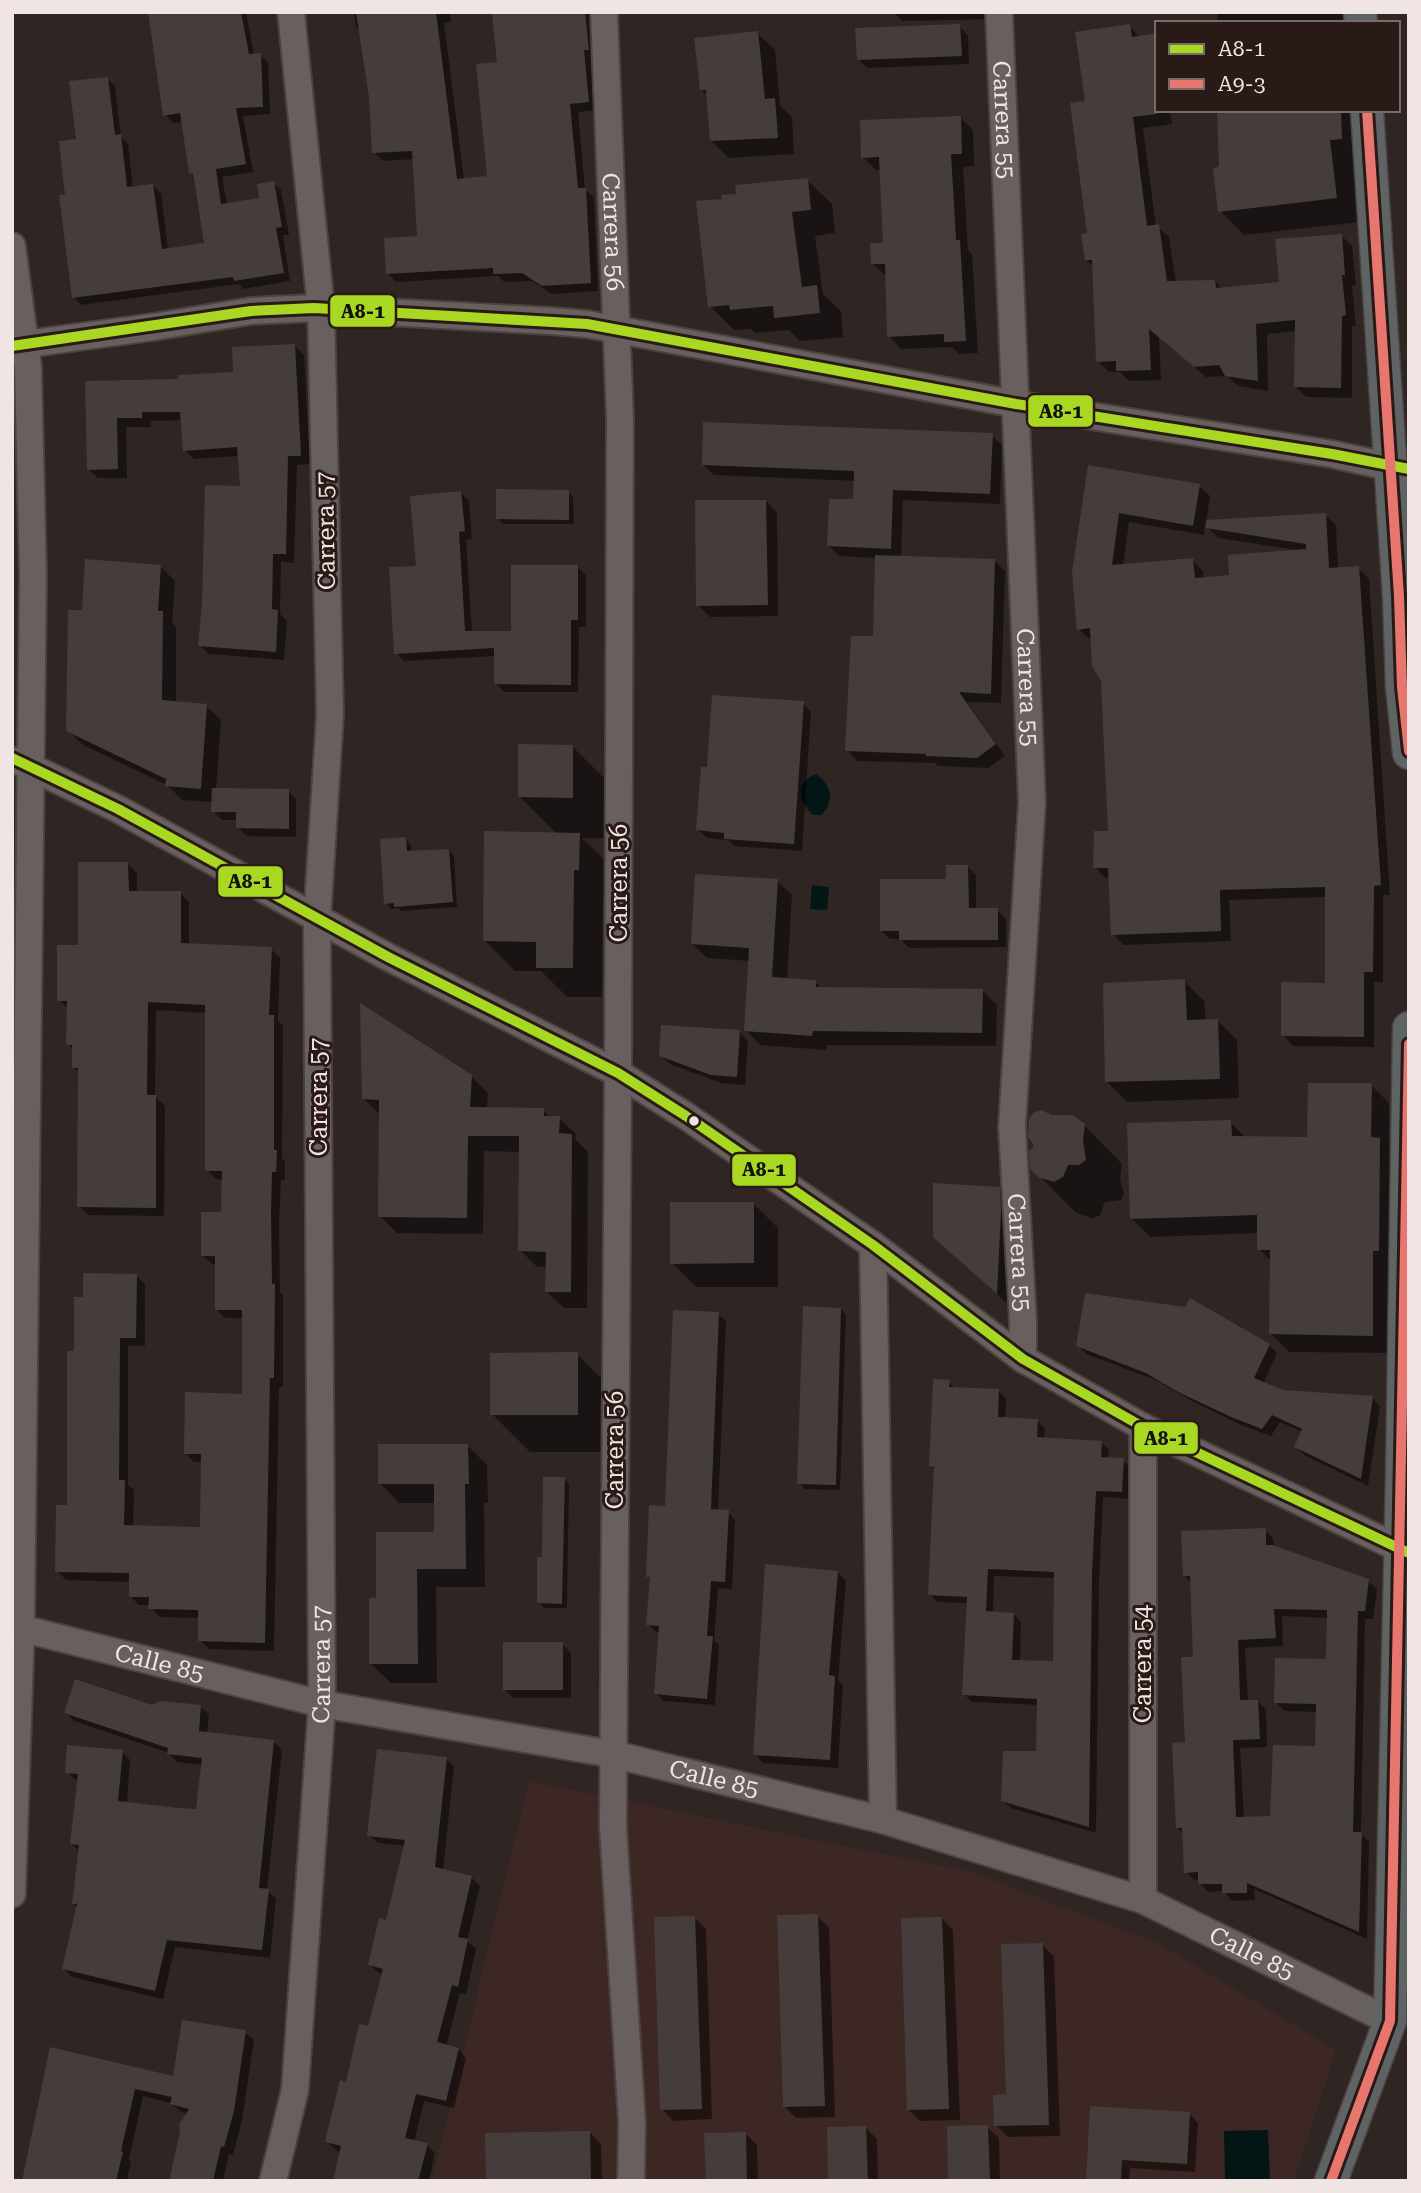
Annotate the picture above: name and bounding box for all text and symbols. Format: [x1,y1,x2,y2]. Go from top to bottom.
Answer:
legend [1155,21,1400,112]
text: A8-1 [1218,37,1265,61]
street label: Carrera 55 [987,60,1020,180]
text: A9-3 [1218,72,1265,96]
street label: Carrera 56 [596,172,629,292]
line badge: A8-1 [329,294,396,328]
text: A8-1 [341,300,385,323]
line badge: A8-1 [1027,394,1094,428]
text: A8-1 [1039,400,1083,423]
street label: Carrera 57 [311,472,341,590]
street label: Carrera 55 [1011,628,1044,747]
street label: Carrera 56 [605,824,633,942]
line badge: A8-1 [217,865,284,898]
text: A8-1 [228,870,272,893]
street label: Carrera 57 [305,1038,333,1156]
unlabelled marker [687,1114,701,1128]
line badge: A8-1 [731,1153,797,1187]
text: A8-1 [742,1158,786,1181]
street label: Carrera 55 [1002,1193,1036,1312]
street label: Carrera 56 [601,1391,629,1509]
line badge: A8-1 [1133,1421,1199,1455]
text: A8-1 [1144,1427,1188,1450]
street label: Carrera 54 [1129,1604,1157,1723]
street label: Carrera 57 [307,1605,336,1725]
street label: Calle 85 [112,1638,207,1688]
street label: Calle 85 [666,1754,762,1803]
street label: Calle 85 [1205,1921,1299,1986]

